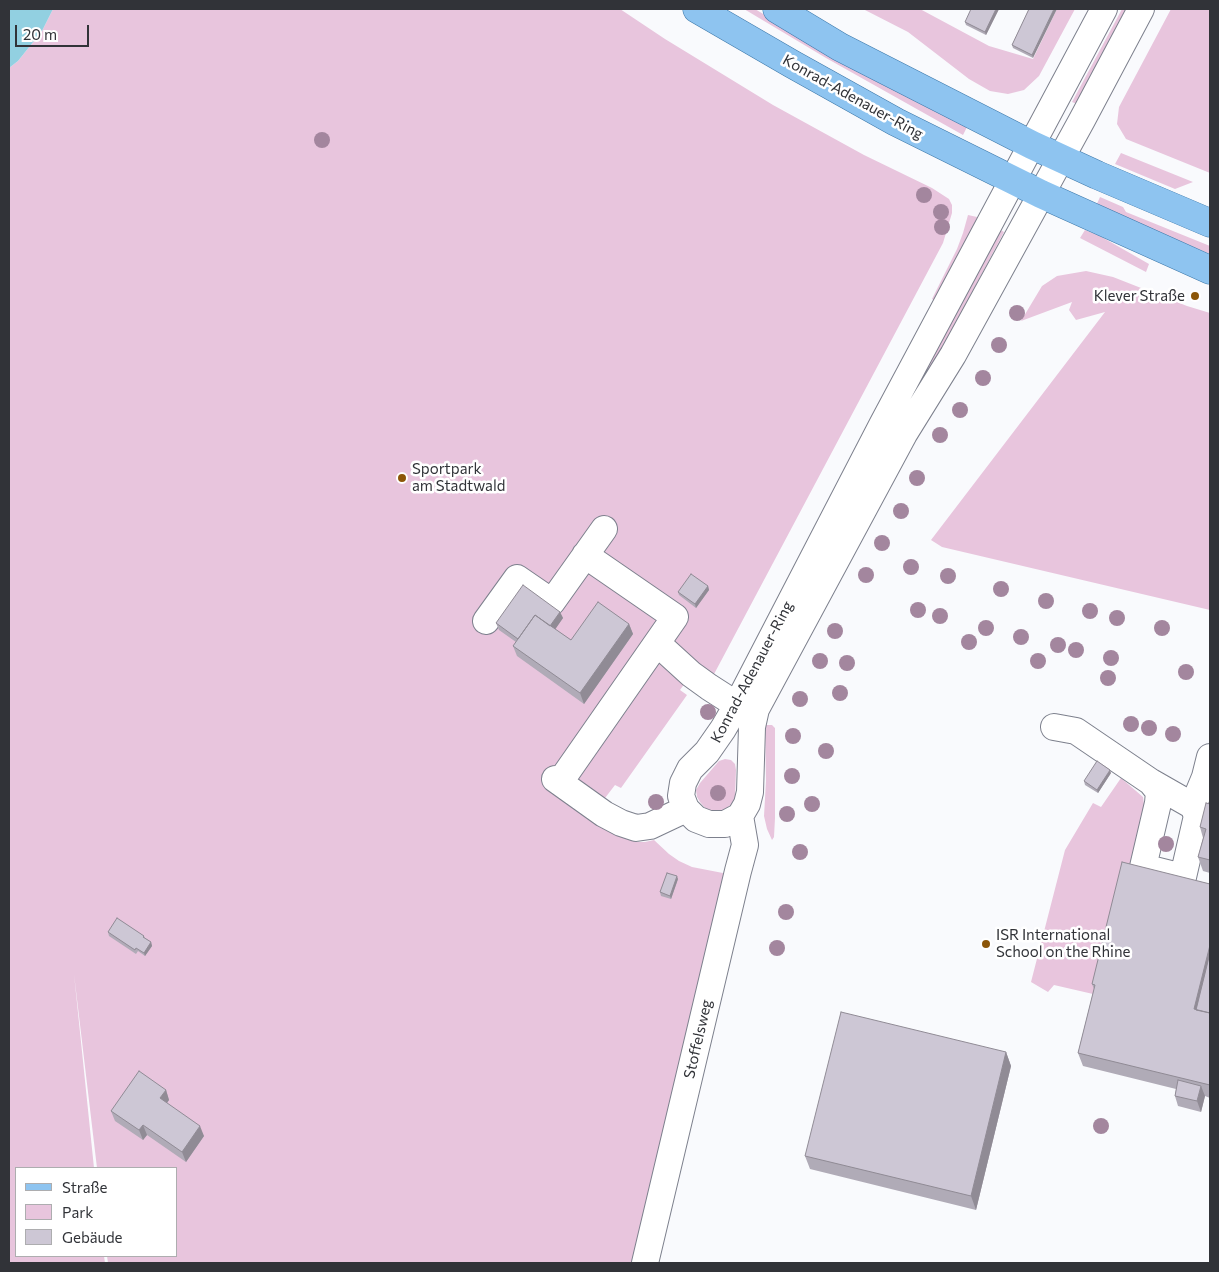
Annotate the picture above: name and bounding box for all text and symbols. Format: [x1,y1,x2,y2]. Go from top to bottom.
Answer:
scale bar [18,15,91,47]
text: 20 m [23,25,57,43]
street label: Konrad-Adenauer-Ring [780,51,926,143]
place label: Klever Straße [1094,287,1185,305]
marker: Klever Straße [1189,290,1201,302]
place label: Sportpark am Stadtwald [412,460,505,495]
marker: Sportpark am Stadtwald [396,472,408,484]
street label: Konrad-Adenauer-Ring [707,598,797,746]
place label: ISR International School on the Rhine [996,926,1130,961]
marker: ISR International School on the Rhine [980,938,992,950]
street label: Stoffelsweg [680,998,716,1080]
legend [15,1167,178,1257]
text: Straße [62,1178,108,1196]
text: Park [62,1203,93,1221]
text: Gebäude [62,1228,123,1246]

